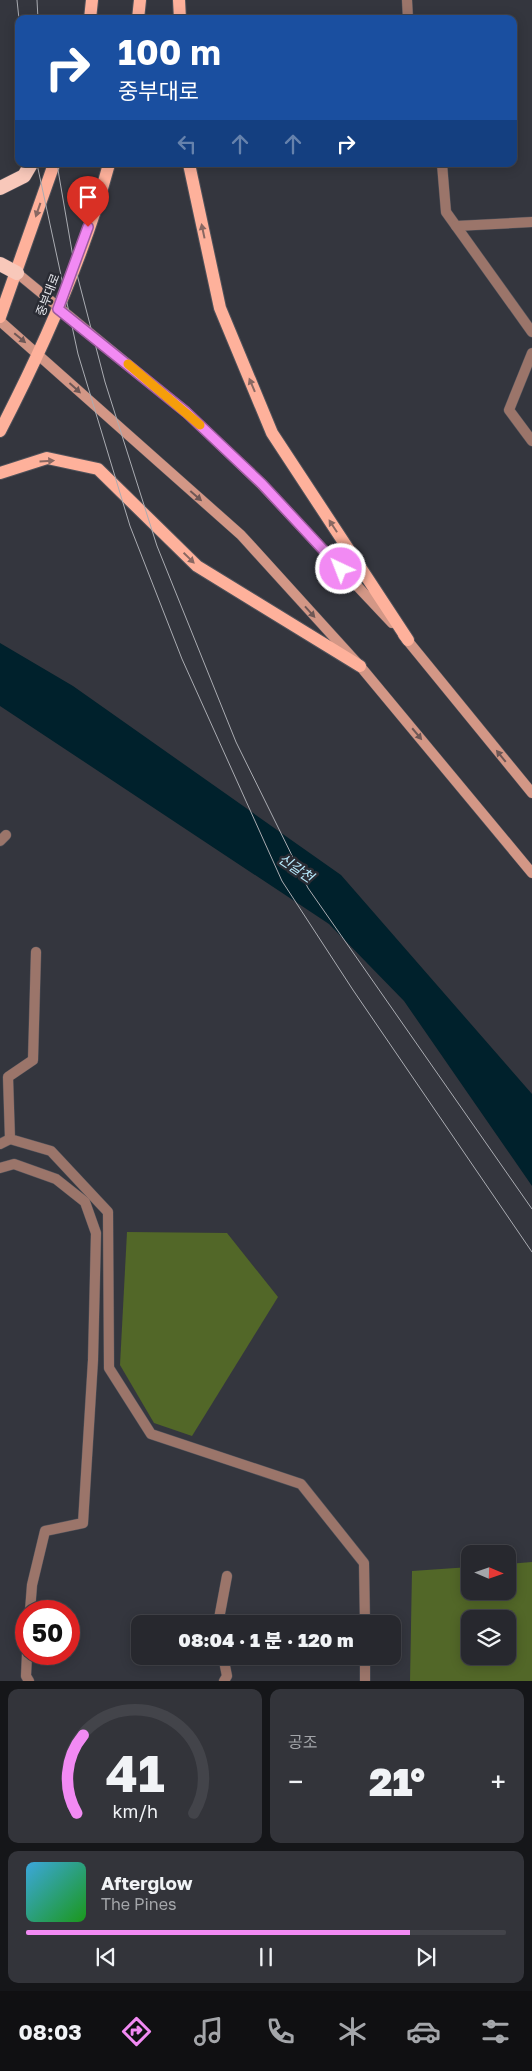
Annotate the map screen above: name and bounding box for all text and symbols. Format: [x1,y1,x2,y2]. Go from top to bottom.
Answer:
text: 100 m [118,31,221,73]
icon: right [35,35,100,100]
text: 중부대로 [118,77,199,104]
icon: left [173,130,201,158]
icon: ahead [226,130,254,158]
icon: ahead [279,130,307,158]
icon: right [332,130,360,158]
pin [67,176,109,227]
icon: arrive [74,183,102,211]
one-way arrow [34,203,42,218]
one-way arrow [199,223,207,239]
street label: 중부대로 [33,272,62,318]
one-way arrow [13,332,25,344]
one-way arrow [248,378,256,392]
one-way arrow [69,382,81,394]
one-way arrow [39,456,55,464]
one-way arrow [190,490,202,502]
one-way arrow [328,519,338,532]
position arrow [314,542,366,594]
one-way arrow [183,552,195,564]
one-way arrow [304,605,316,617]
one-way arrow [411,728,422,741]
one-way arrow [496,749,507,762]
water label: 신갈천 [276,850,318,886]
north arrow [461,1545,516,1600]
map controls [461,1545,516,1665]
speed limit sign: 50 [15,1600,80,1665]
button: layers [461,1610,516,1665]
text: 08:04 · 1 분 · 120 m [178,1628,354,1651]
text: 공조 [288,1732,317,1752]
text: 41 [105,1741,165,1803]
text: 21° [369,1759,425,1804]
text: − [288,1765,303,1798]
text: + [491,1765,506,1798]
text: km/h [112,1800,158,1822]
text: Afterglow [101,1871,192,1894]
text: The Pines [101,1894,176,1914]
icon: previous [92,1943,120,1971]
icon: pause [252,1943,280,1971]
icon: next [412,1943,440,1971]
icon: directions [119,2014,154,2049]
icon: music [191,2014,226,2049]
icon: phone [263,2014,298,2049]
icon: climate [335,2014,370,2049]
icon: car [406,2014,441,2049]
icon: filters [478,2014,513,2049]
text: 08:03 [18,2018,82,2045]

